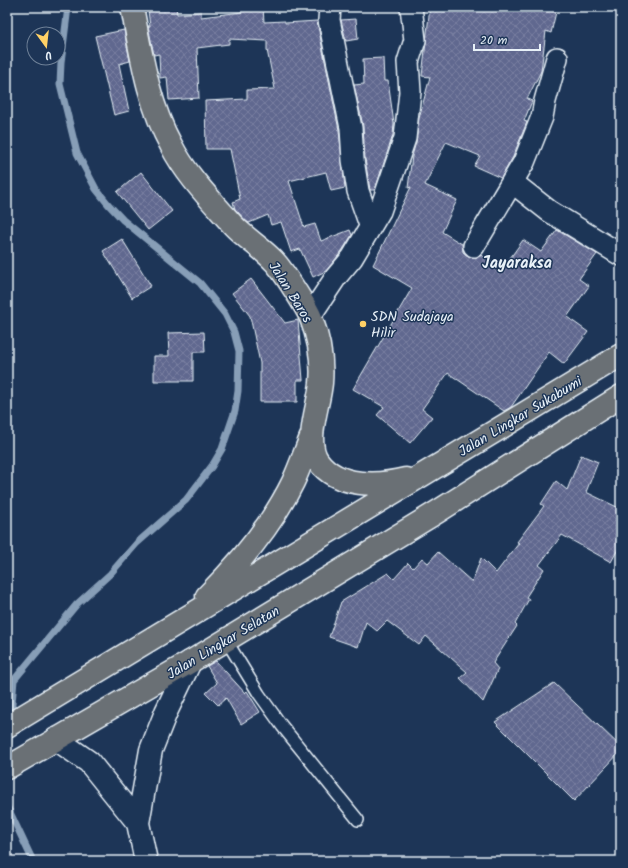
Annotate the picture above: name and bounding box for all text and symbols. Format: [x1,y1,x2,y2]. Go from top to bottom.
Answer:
north arrow [26,26,66,66]
scale bar [474,26,540,52]
text: 20 m [480,31,508,50]
text: U [42,45,54,64]
district label: Jayaraksa [482,251,552,276]
street label: Jalan Baros [263,258,318,327]
place label: SDN Sudajaya Hilir [371,306,454,344]
marker: SDN Sudajaya Hilir [358,319,368,329]
street label: Jalan Lingkar Sukabumi [455,371,587,462]
street label: Jalan Lingkar Selatan [163,601,284,685]

